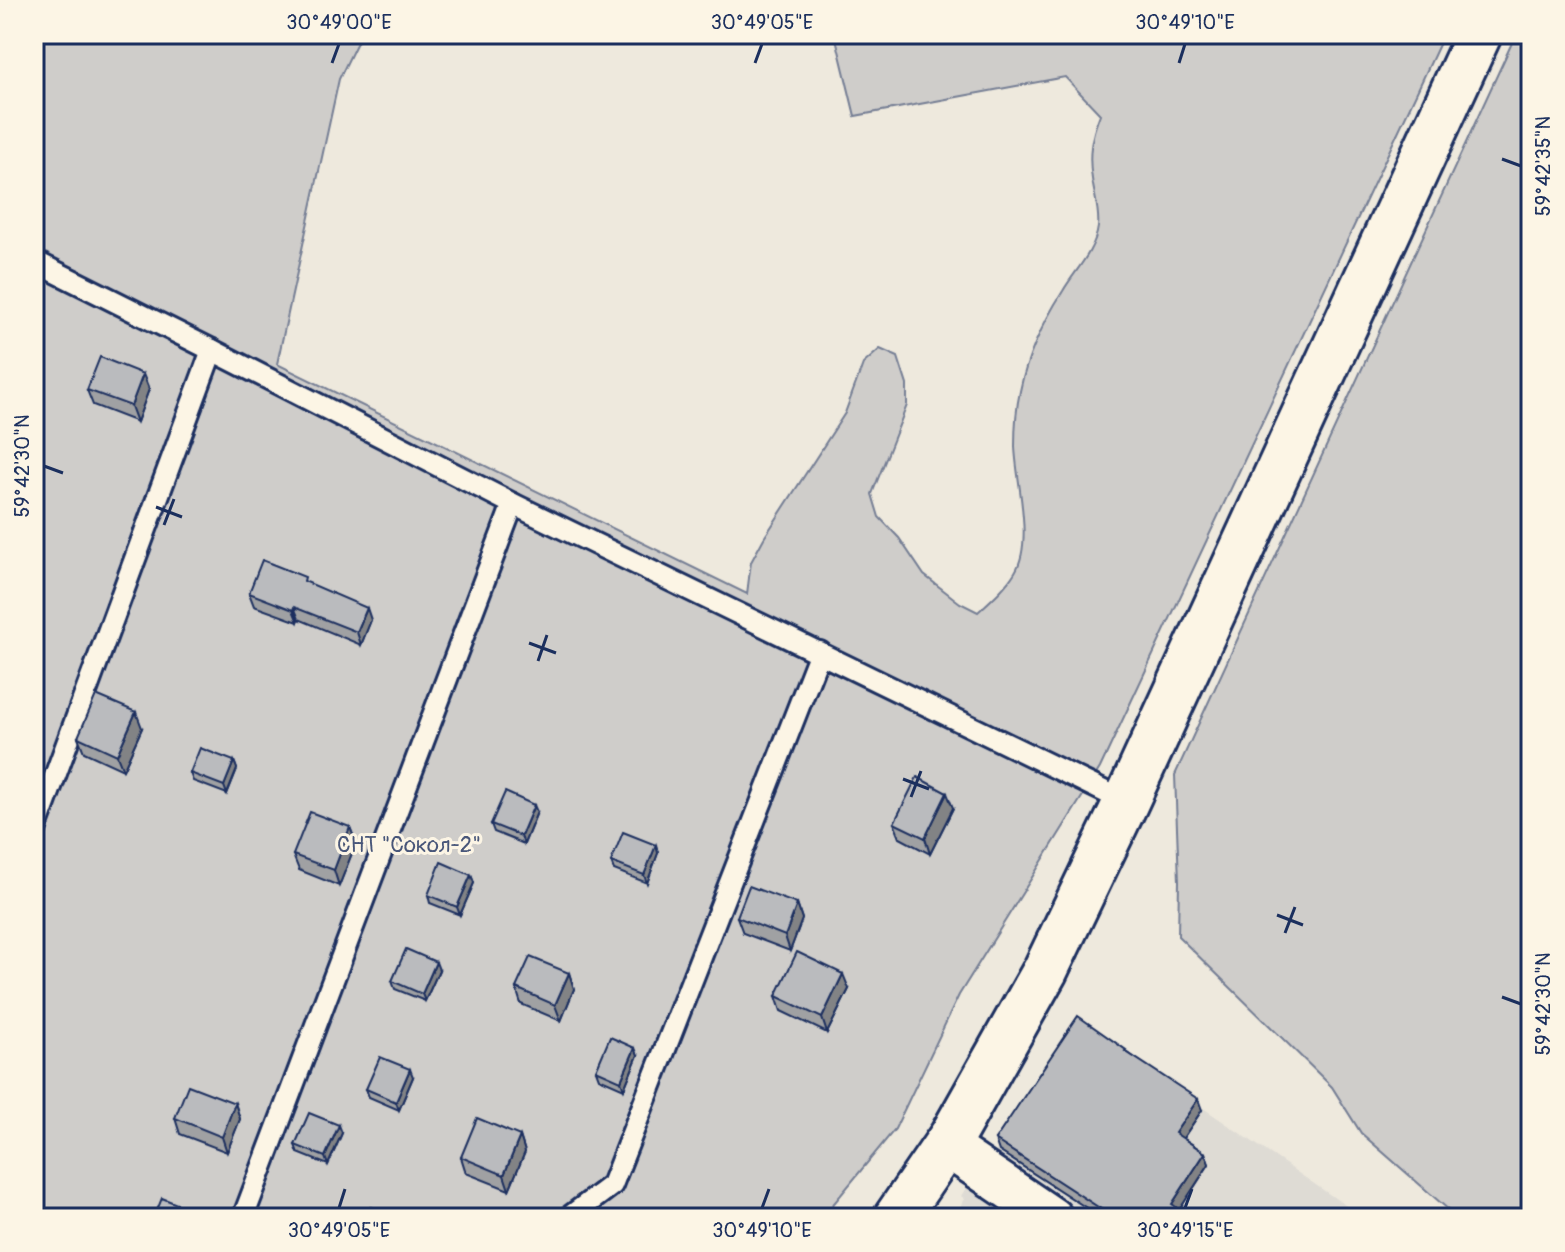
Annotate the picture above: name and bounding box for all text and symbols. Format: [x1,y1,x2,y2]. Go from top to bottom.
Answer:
text: 30°49'00"E [286,10,392,35]
text: 30°49'05"E [711,10,813,35]
text: 30°49'10"E [1135,10,1235,35]
text: 59°42'35"N [1531,116,1556,216]
text: 59°42'30"N [10,414,35,518]
park label: СНТ "Сокол-2" [337,831,481,859]
text: 59°42'30"N [1531,952,1556,1056]
text: 30°49'05"E [288,1218,390,1243]
text: 30°49'10"E [712,1218,812,1243]
text: 30°49'15"E [1137,1218,1233,1243]

